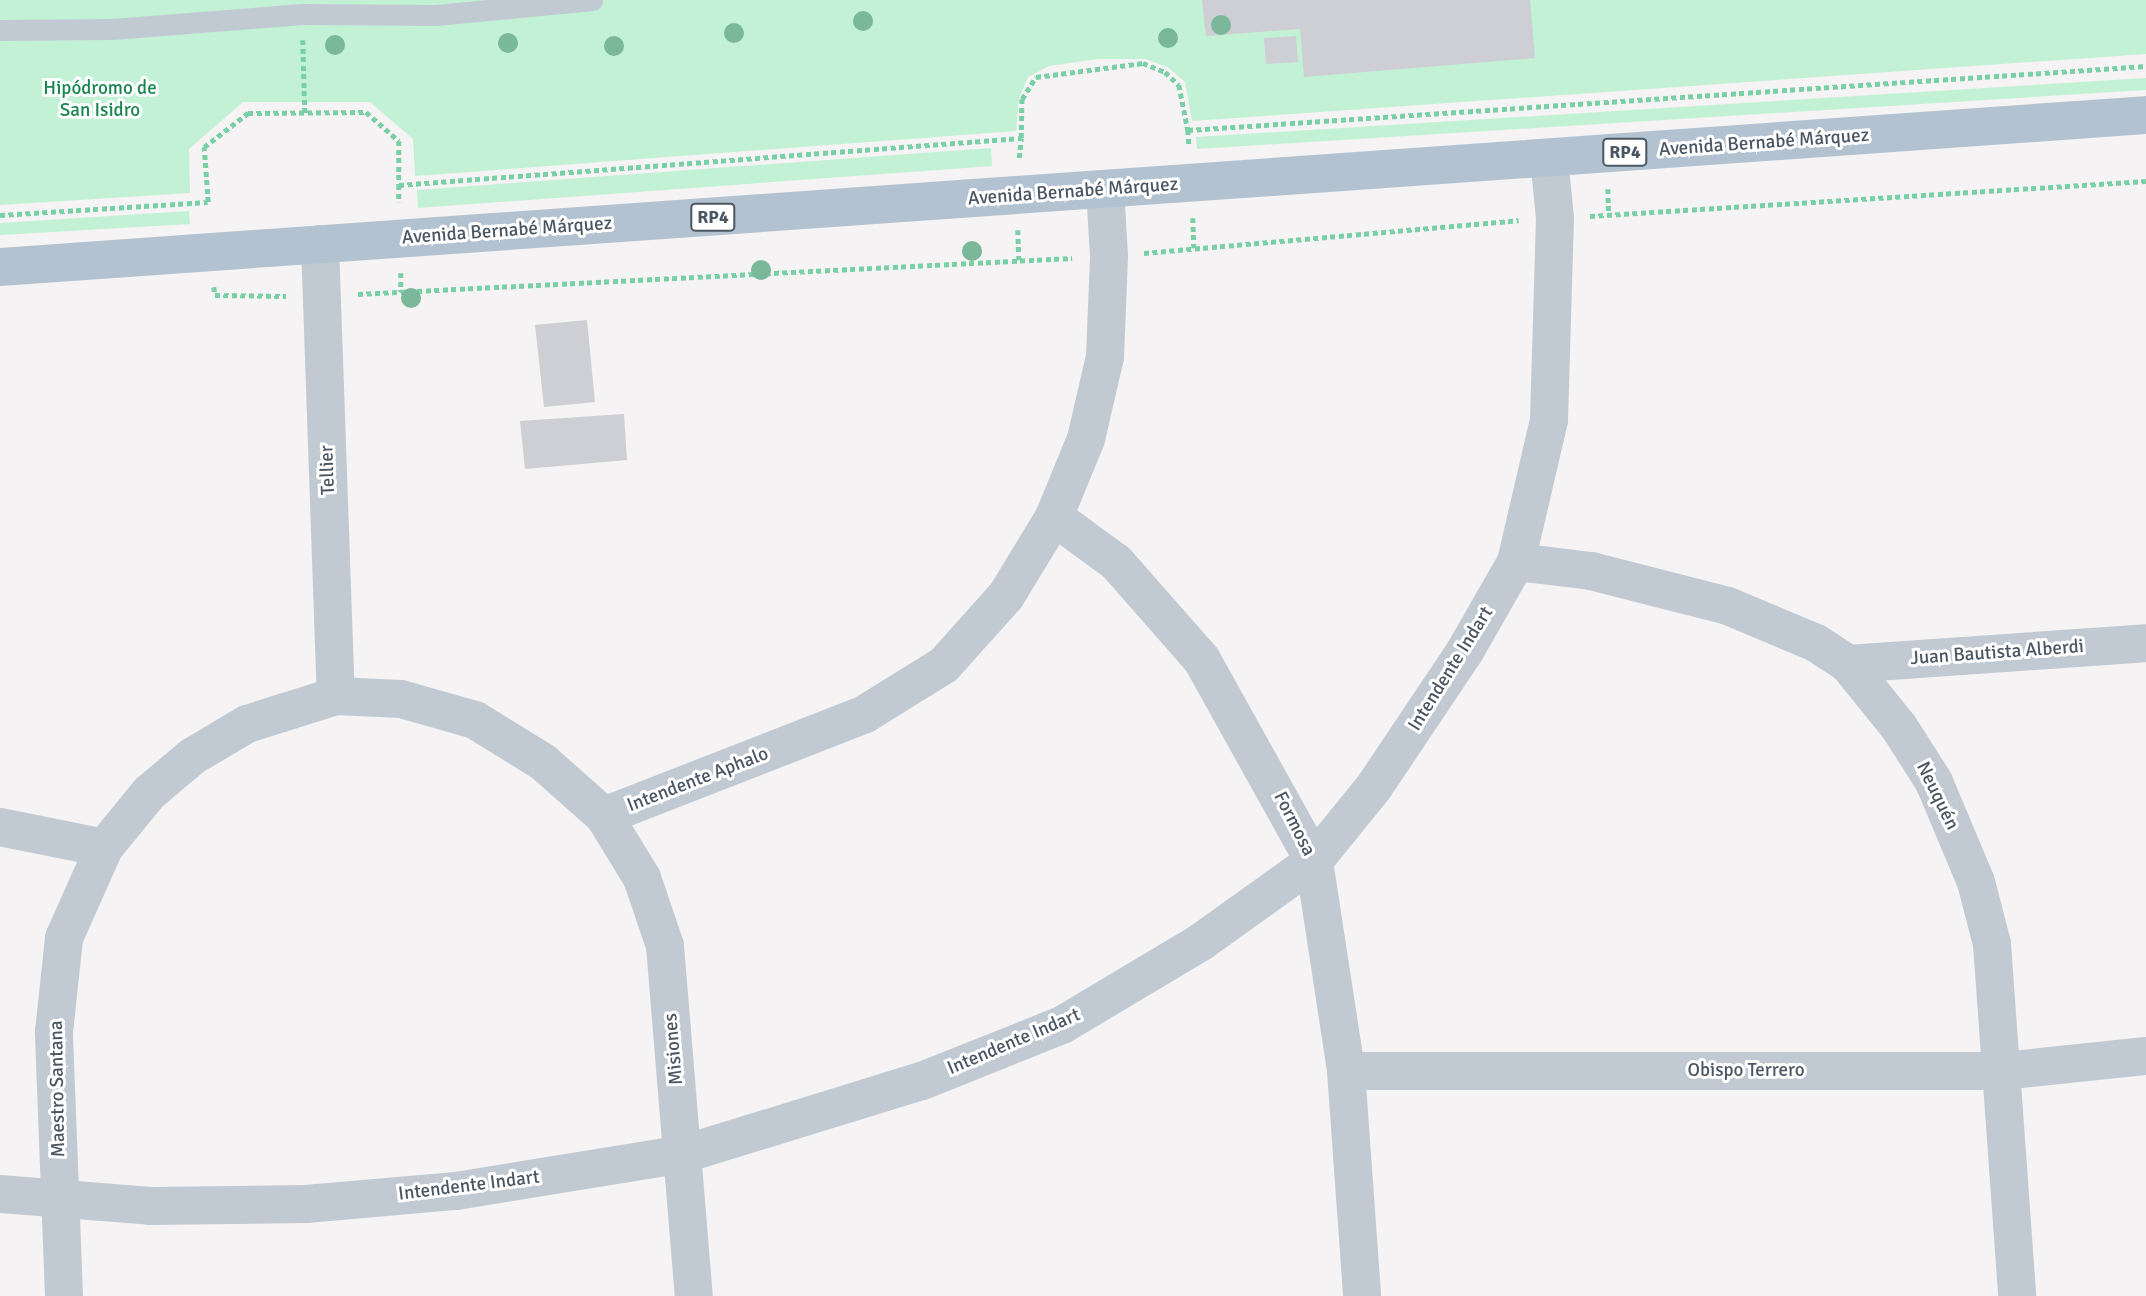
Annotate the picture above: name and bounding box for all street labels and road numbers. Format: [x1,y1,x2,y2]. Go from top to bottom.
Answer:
street label: Avenida Bernabé Márquez [1658,124,1870,162]
road number: RP4 [1602,138,1648,167]
street label: Avenida Bernabé Márquez [967,173,1179,211]
road number: RP4 [690,202,736,232]
street label: Avenida Bernabé Márquez [401,212,613,250]
street label: Tellier [316,445,340,495]
street label: Intendente Indart [1404,603,1498,735]
street label: Juan Bautista Alberdi [1909,636,2085,670]
street label: Intendente Aphalo [624,743,772,817]
street label: Neuquén [1911,758,1963,834]
street label: Formosa [1268,788,1320,860]
street label: Intendente Indart [944,1004,1084,1080]
street label: Misiones [660,1012,688,1086]
street label: Maestro Santana [45,1020,71,1158]
street label: Obispo Terrero [1687,1060,1805,1082]
street label: Intendente Indart [397,1166,541,1206]

